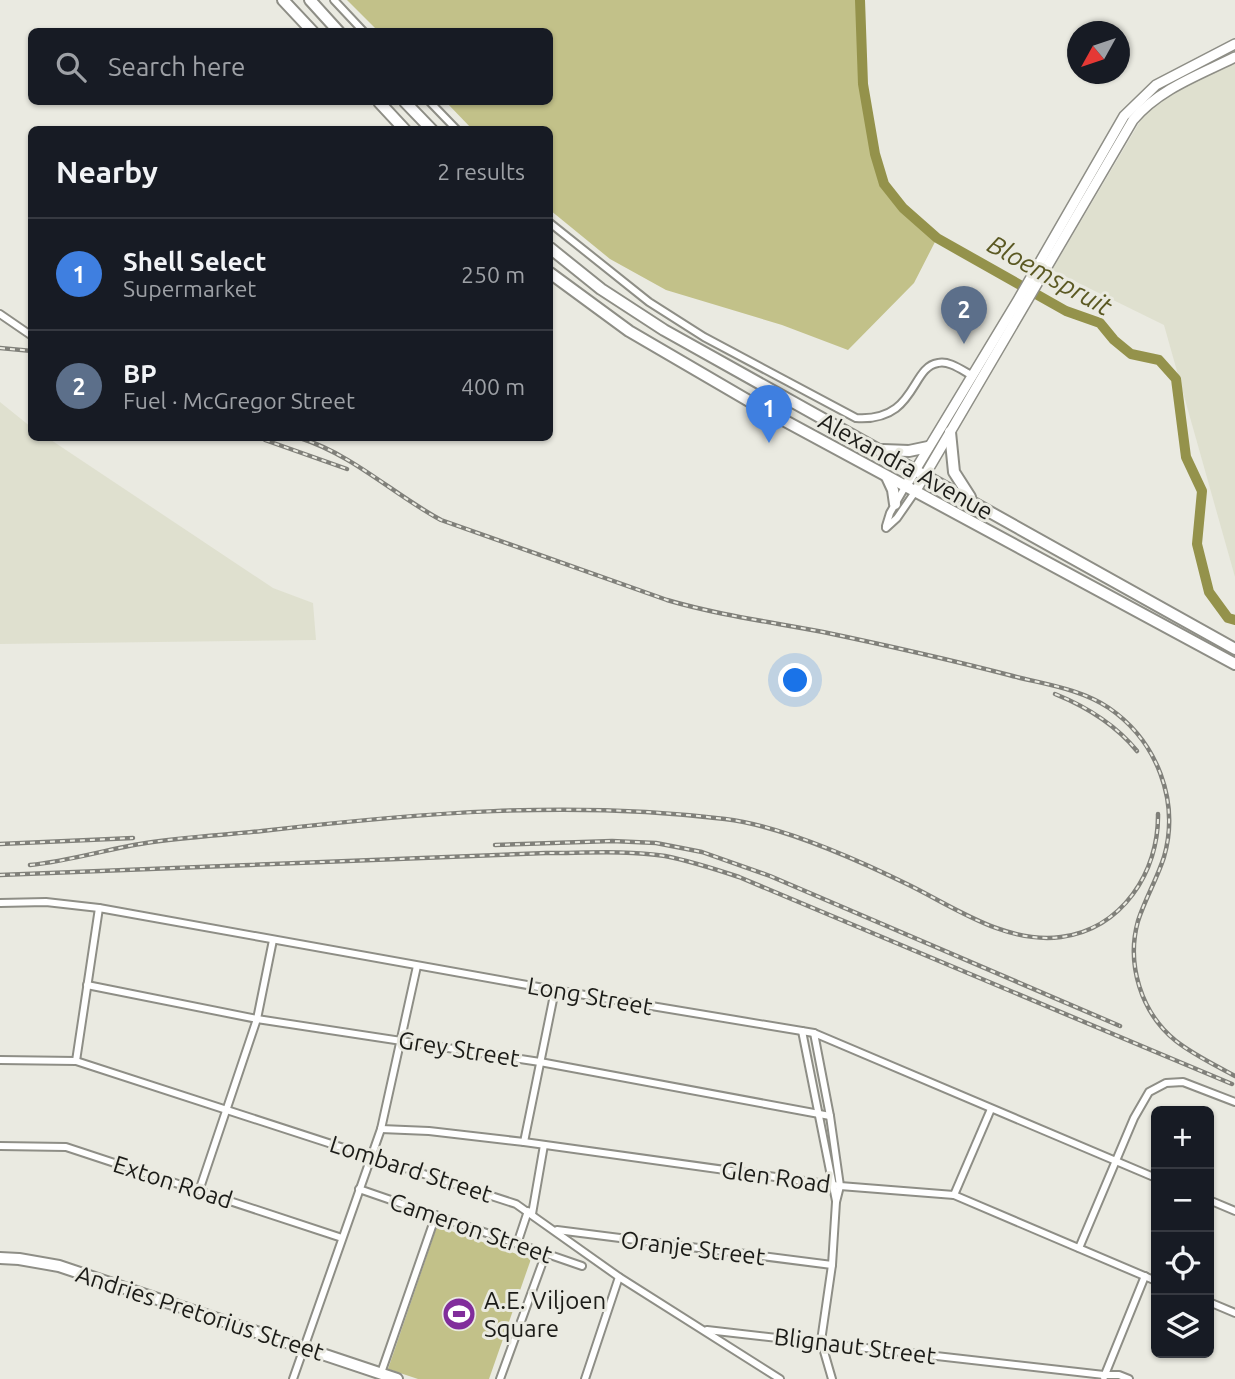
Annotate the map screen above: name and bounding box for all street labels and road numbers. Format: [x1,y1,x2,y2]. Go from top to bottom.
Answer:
street label: Alexandra Avenue [814,407,998,525]
street label: Long Street [525,972,655,1020]
street label: Grey Street [396,1026,522,1072]
street label: Lombard Street [326,1130,496,1208]
street label: Exton Road [110,1150,236,1214]
street label: Glen Road [720,1156,832,1198]
street label: Cameron Street [386,1188,556,1269]
street label: Oranje Street [619,1226,767,1270]
street label: Andries Pretorius Street [73,1260,328,1366]
street label: Blignaut Street [773,1323,938,1369]

